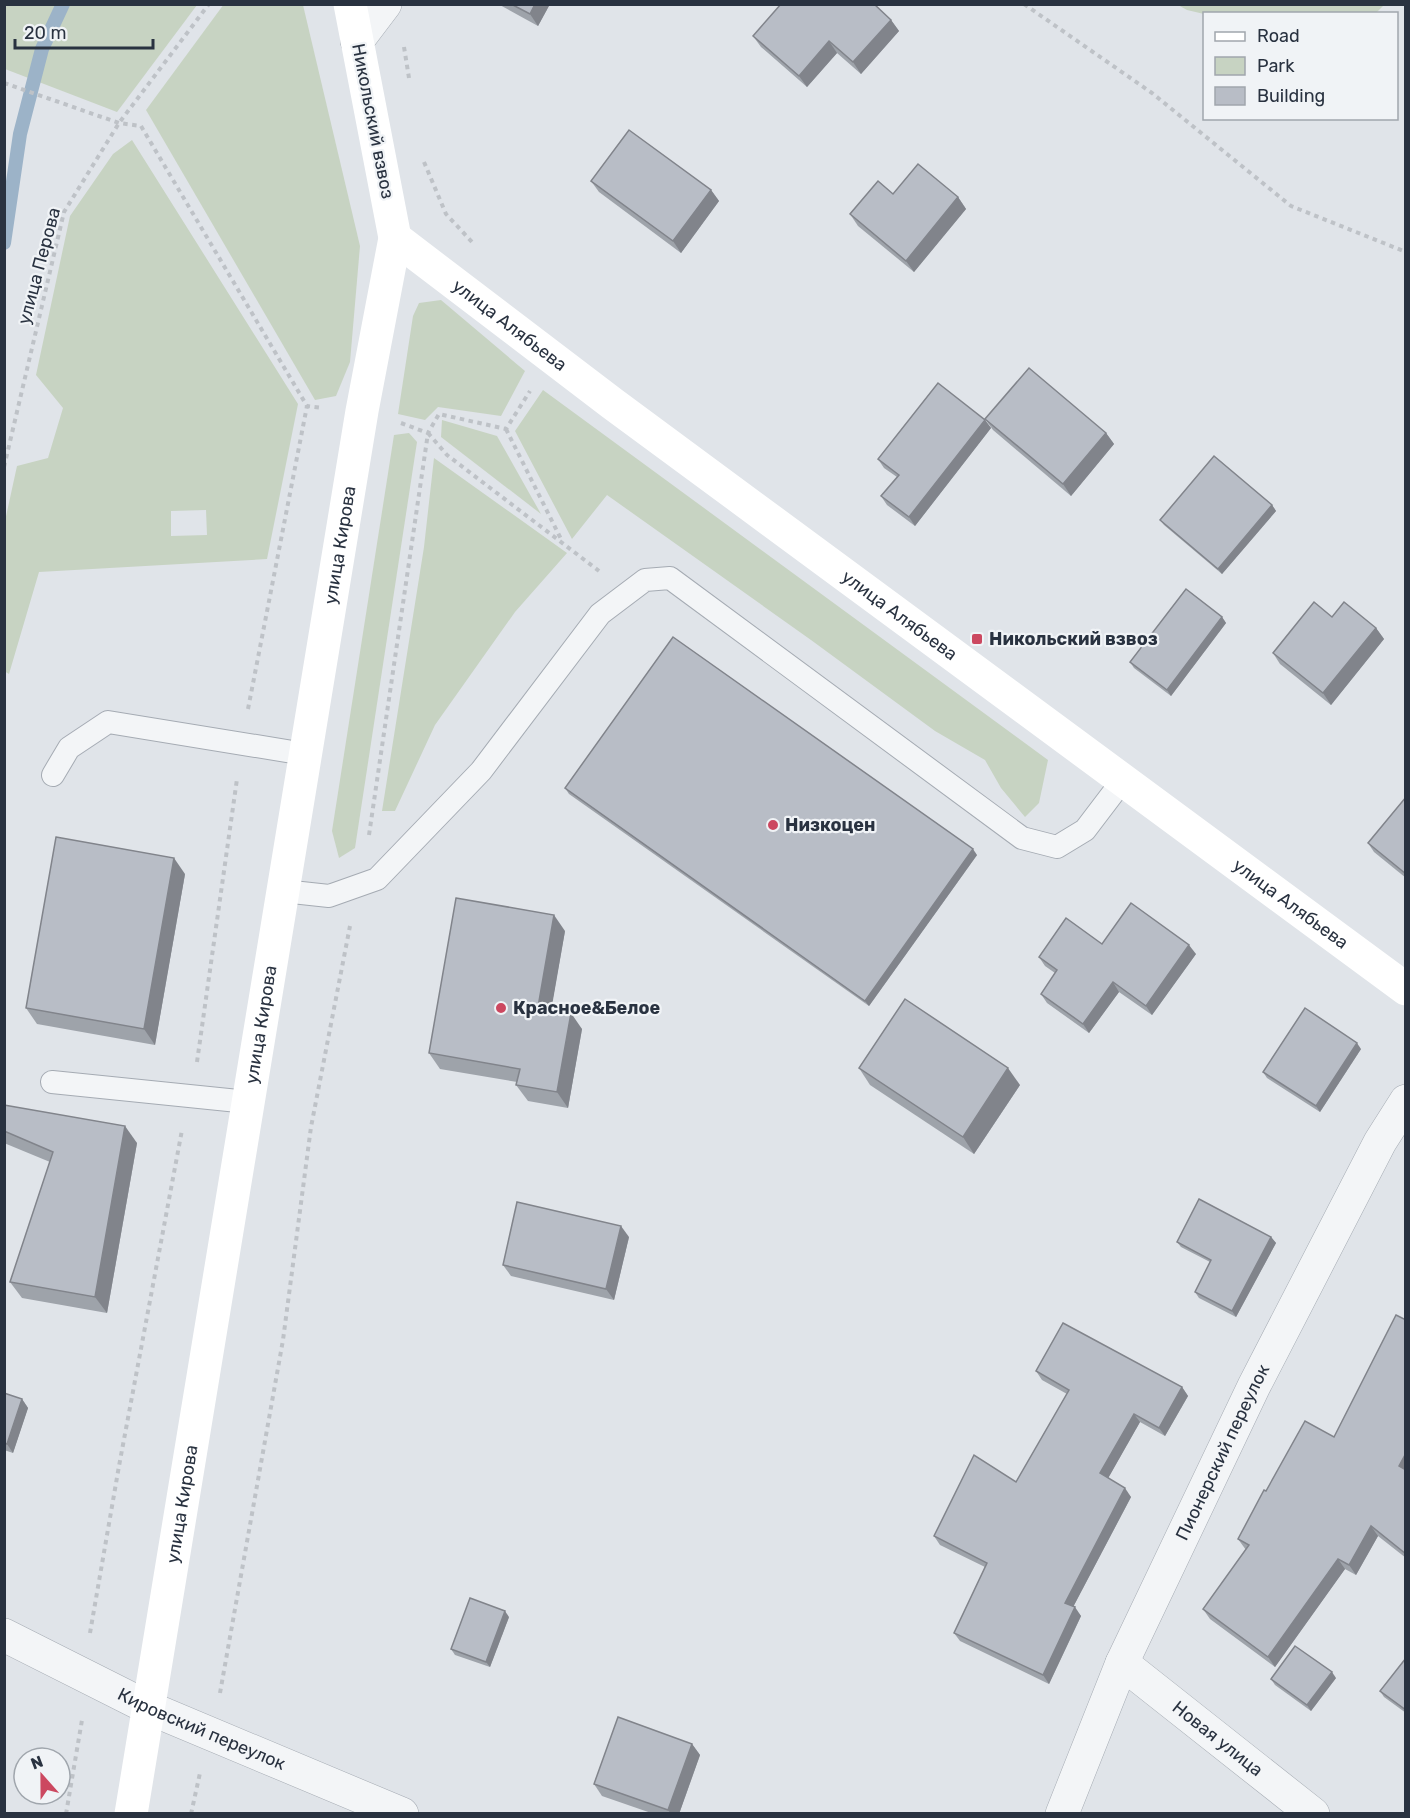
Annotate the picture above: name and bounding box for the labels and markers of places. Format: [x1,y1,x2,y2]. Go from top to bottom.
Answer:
place label: Никольский взвоз [989,628,1158,650]
marker: Никольский взвоз [970,632,984,646]
place label: Низкоцен [785,814,875,836]
marker: Низкоцен [766,818,780,832]
place label: Красное&Белое [513,997,660,1019]
marker: Красное&Белое [494,1001,508,1015]

